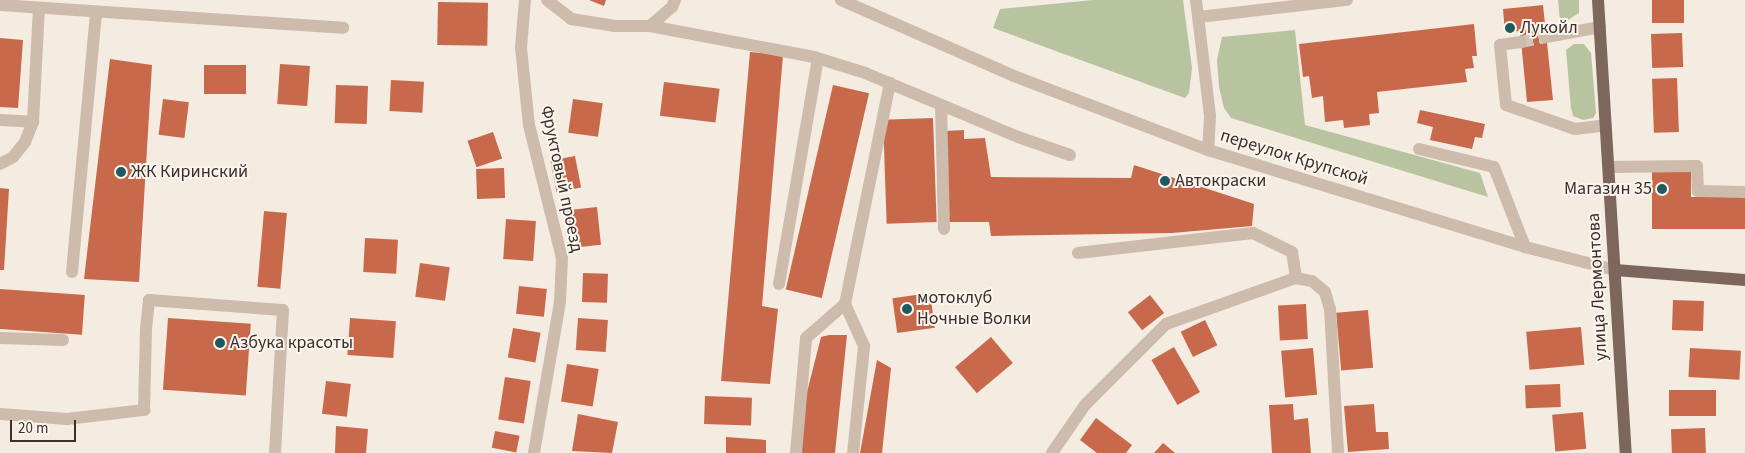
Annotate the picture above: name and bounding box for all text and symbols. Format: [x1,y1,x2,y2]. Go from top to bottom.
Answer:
place label: Лукойл [1520,17,1578,39]
marker: Лукойл [1504,22,1516,34]
street label: Фруктовый проезд [535,104,587,254]
street label: переулок Крупской [1217,125,1371,191]
place label: ЖК Киринский [131,161,248,183]
marker: ЖК Киринский [115,166,127,178]
place label: Автокраски [1175,170,1266,192]
marker: Автокраски [1159,175,1171,187]
place label: Магазин 35 [1564,178,1652,200]
marker: Магазин 35 [1656,183,1668,195]
street label: улица Лермонтова [1583,212,1613,362]
place label: мотоклуб Ночные Волки [917,288,1031,330]
marker: мотоклуб Ночные Волки [901,303,913,315]
place label: Азбука красоты [230,332,353,354]
marker: Азбука красоты [214,337,226,349]
scale bar [12,410,79,442]
text: 20 m [18,418,48,439]

